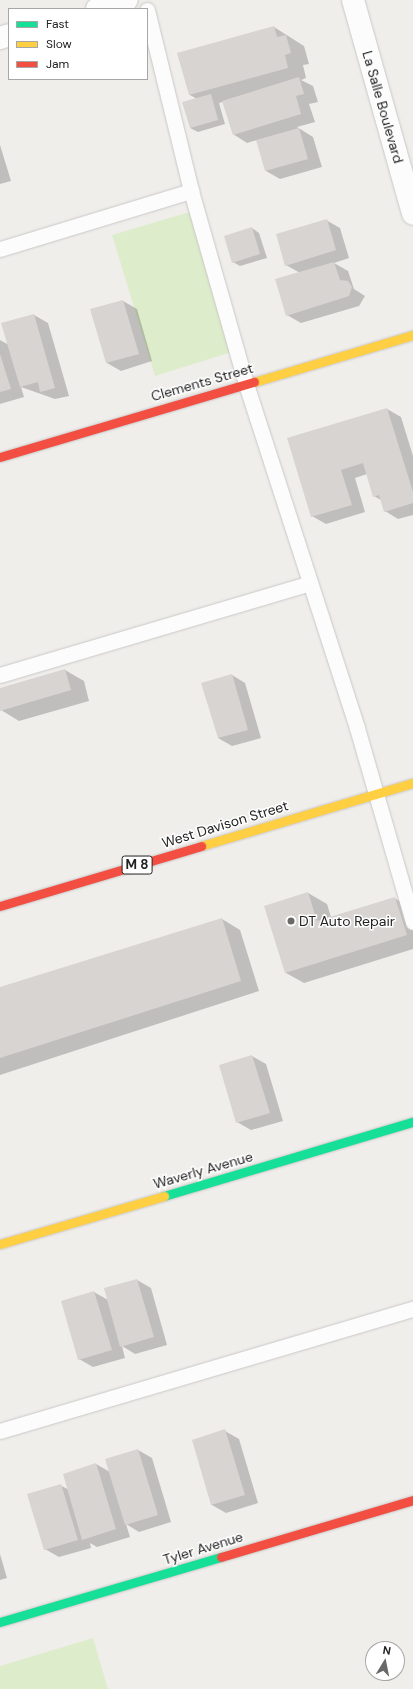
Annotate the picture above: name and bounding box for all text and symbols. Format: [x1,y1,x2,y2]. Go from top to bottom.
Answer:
legend [8,8,148,80]
text: Fast [46,16,69,32]
text: Slow [46,36,72,52]
street label: La Salle Boulevard [359,49,407,165]
text: Jam [46,56,69,72]
street label: Clements Street [149,359,255,405]
street label: West Davison Street [160,797,290,851]
road number: M 8 [121,854,153,876]
place label: DT Auto Repair [299,913,395,929]
marker: DT Auto Repair [286,916,296,926]
street label: Waverly Avenue [151,1148,255,1192]
street label: Tyler Avenue [161,1528,245,1568]
north arrow [365,1641,405,1681]
text: N [382,1643,392,1658]

